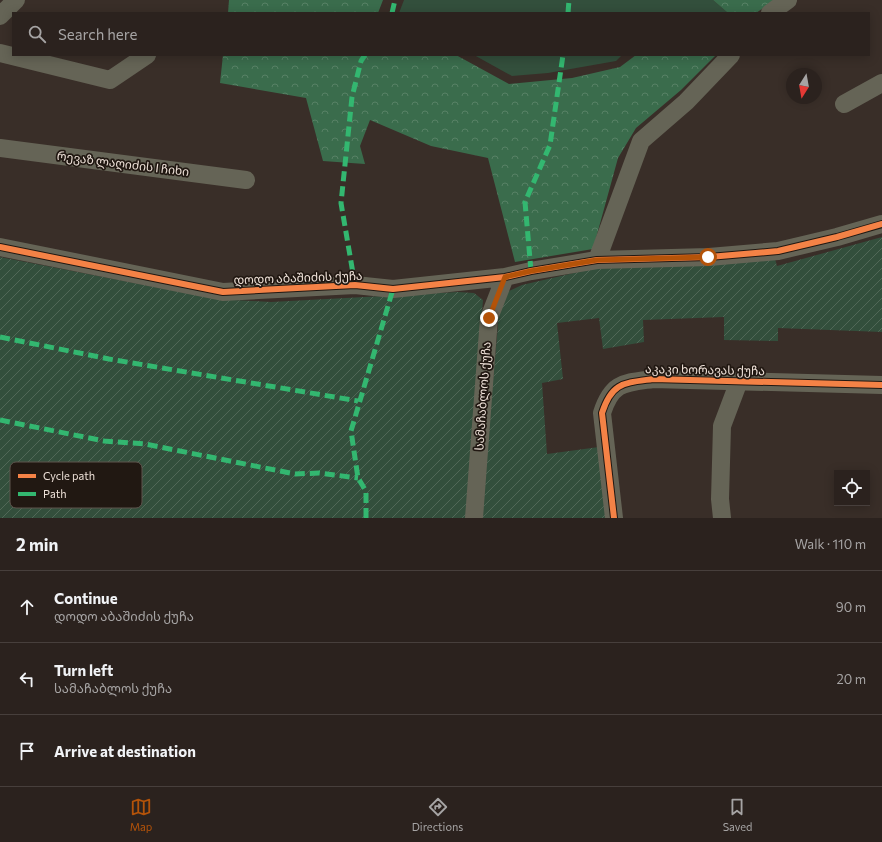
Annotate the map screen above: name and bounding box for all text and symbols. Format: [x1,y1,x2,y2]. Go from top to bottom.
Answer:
search box [12,12,870,56]
icon: search [26,23,48,45]
text: Search here [58,25,137,43]
north arrow [786,68,822,104]
street label: რევაზ ლაღიძის I ჩიხი [56,148,190,180]
route start [699,248,717,266]
street label: დოდო აბაშიძის ქუჩა [233,268,363,288]
route end [480,309,498,327]
street label: სამაჩაბლოს ქუჩა [471,341,495,451]
street label: აკაკი ხორავას ქუჩა [645,361,765,378]
legend [10,462,142,508]
text: Cycle path [43,469,95,482]
map controls [834,470,870,506]
button: locate [834,470,870,506]
text: Path [43,487,66,500]
text: 2 min [16,534,58,555]
text: Walk · 110 m [795,536,866,552]
text: Continue [54,589,118,607]
icon: ahead [16,596,38,618]
text: 90 m [836,599,866,615]
text: დოდო აბაშიძის ქუჩა [54,608,194,624]
text: Turn left [54,661,113,679]
icon: left [16,668,38,690]
text: 20 m [837,671,866,687]
text: სამაჩაბლოს ქუჩა [54,680,172,696]
icon: arrive [16,740,38,762]
text: Arrive at destination [54,742,196,760]
tab: Map [130,796,152,833]
tab: Directions [412,796,463,833]
tab: Saved [723,796,752,833]

